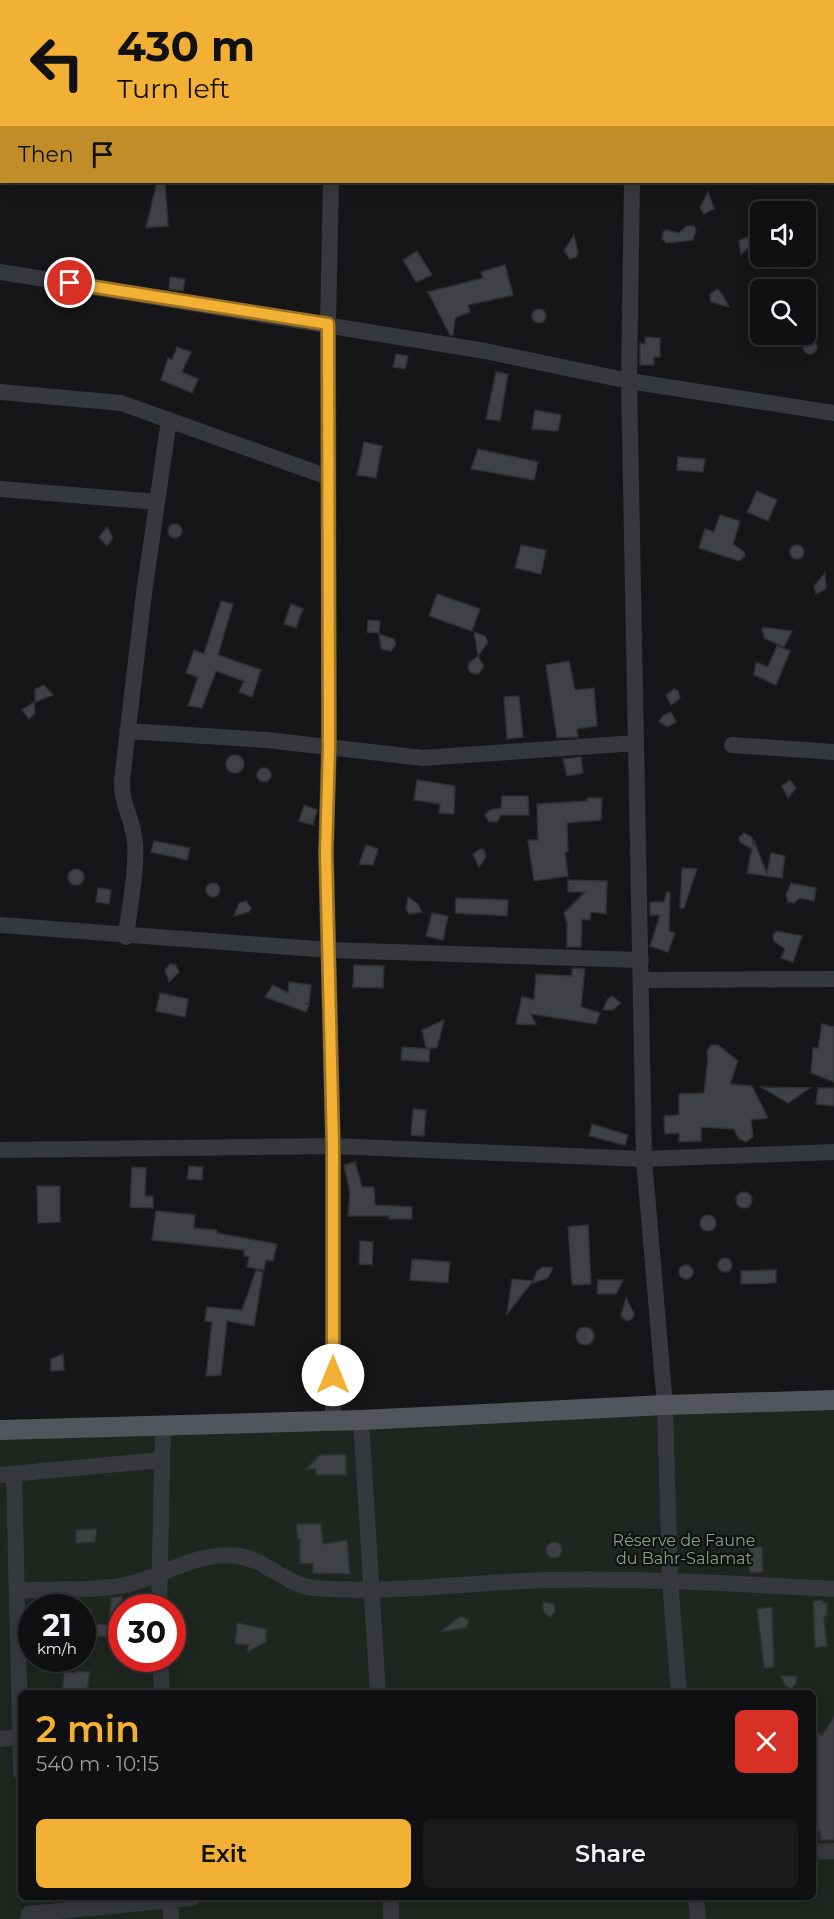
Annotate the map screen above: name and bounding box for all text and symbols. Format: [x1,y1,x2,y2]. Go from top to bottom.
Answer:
text: 430 m [117,20,255,72]
icon: left [18,24,96,102]
text: Turn left [117,72,230,105]
icon: arrive [86,138,119,171]
text: Then [18,141,74,168]
map controls [750,201,816,345]
button: sound [750,201,816,267]
pin [44,257,95,308]
icon: arrive [53,266,86,299]
button: search [750,279,816,345]
position arrow [301,1343,365,1407]
park label: Réserve de Faune du Bahr-Salamat [613,1531,755,1568]
speed limit sign: 30 [108,1594,186,1672]
text: 21 [42,1607,72,1644]
text: km/h [37,1639,77,1658]
text: 2 min [36,1707,140,1751]
button: close [735,1710,798,1773]
text: 540 m · 10:15 [36,1752,159,1776]
button: Exit [36,1819,411,1888]
button: Share [423,1819,798,1888]

